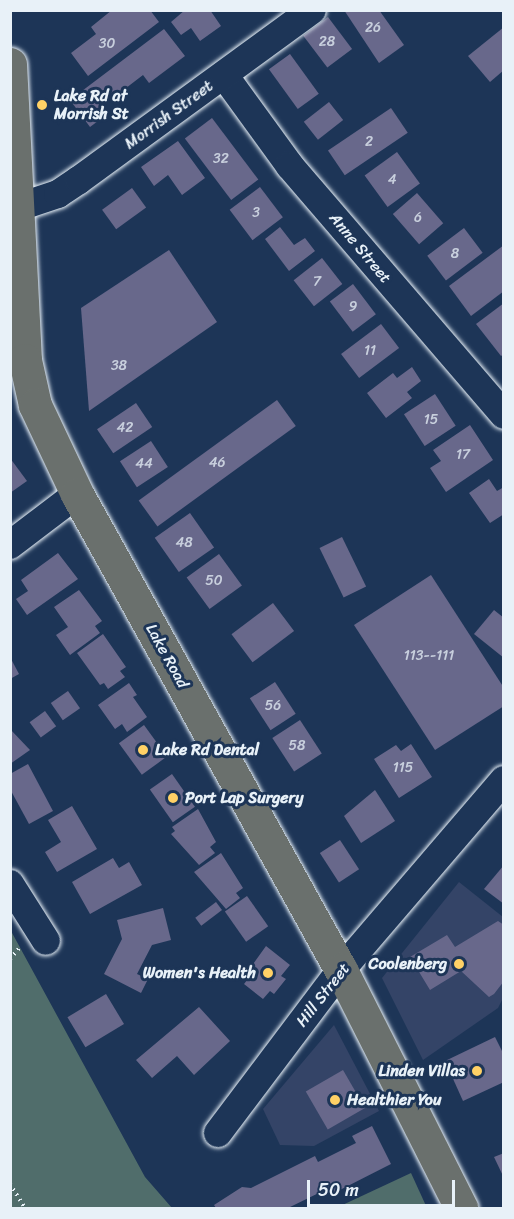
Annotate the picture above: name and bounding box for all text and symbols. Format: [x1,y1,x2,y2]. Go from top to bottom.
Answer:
house number: 26 [365,20,381,36]
house number: 28 [319,34,335,50]
house number: 30 [99,36,115,52]
street label: Morrish Street [121,77,217,153]
place label: Lake Rd at Morrish St [54,86,129,124]
marker: Lake Rd at Morrish St [35,98,49,112]
house number: 2 [365,134,373,150]
house number: 32 [213,151,229,167]
house number: 4 [388,172,396,188]
house number: 3 [252,205,260,221]
street label: Anne Street [325,209,395,287]
house number: 6 [414,210,422,226]
house number: 8 [451,246,459,262]
house number: 7 [313,274,321,290]
house number: 9 [349,299,357,315]
house number: 11 [364,343,376,359]
house number: 38 [111,358,127,374]
house number: 15 [424,412,438,428]
house number: 42 [117,420,133,436]
house number: 17 [456,447,470,463]
house number: 46 [209,455,225,471]
house number: 44 [135,456,153,472]
house number: 48 [175,535,193,551]
house number: 50 [205,573,223,589]
street label: Lake Road [141,620,193,692]
house number: 113--111 [404,648,454,664]
house number: 56 [265,698,281,714]
house number: 58 [289,738,305,754]
place label: Lake Rd Dental [155,740,260,760]
marker: Lake Rd Dental [136,743,150,757]
house number: 115 [393,760,413,776]
place label: Port Lap Surgery [185,788,305,808]
marker: Port Lap Surgery [166,791,180,805]
place label: Coolenberg [368,954,447,974]
marker: Coolenberg [452,957,466,971]
street label: Hill Street [292,959,354,1031]
place label: Women's Health [142,963,256,983]
marker: Women's Health [261,966,275,980]
place label: Linden Villas [377,1061,465,1081]
marker: Linden Villas [470,1064,484,1078]
place label: Healthier You [347,1090,442,1110]
marker: Healthier You [328,1093,342,1107]
scale bar [310,1168,458,1206]
text: 50 m [318,1174,359,1206]

